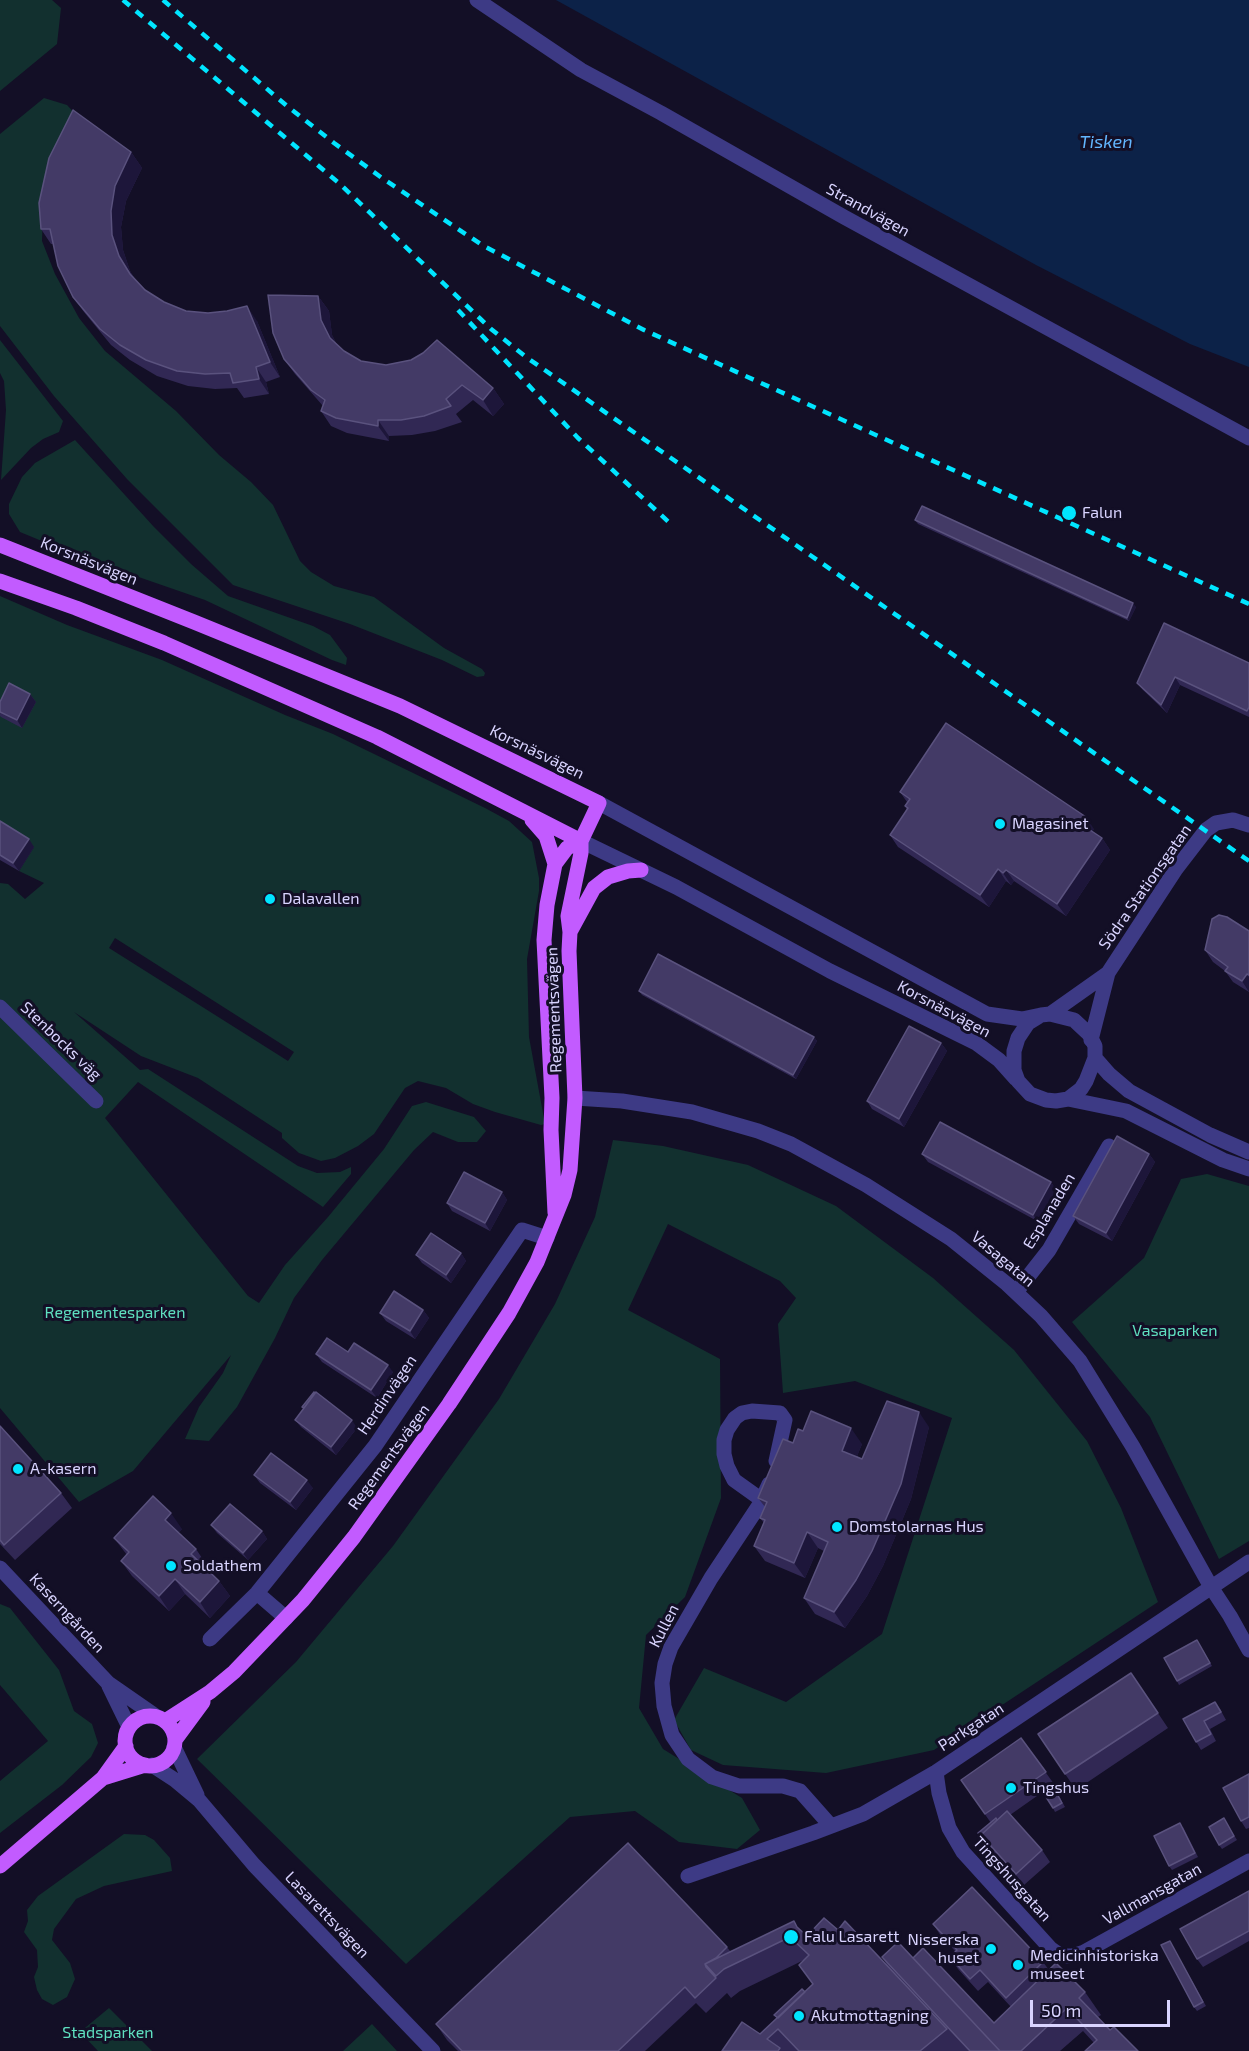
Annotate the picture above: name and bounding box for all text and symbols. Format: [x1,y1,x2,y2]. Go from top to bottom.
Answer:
water label: Tisken [1079,131,1133,153]
street label: Strandvägen [823,179,913,241]
place label: Falun [1082,503,1122,523]
marker: Falun [1060,504,1078,522]
street label: Korsnäsvägen [38,533,140,589]
street label: Korsnäsvägen [487,721,587,783]
place label: Magasinet [1012,814,1089,834]
marker: Magasinet [993,817,1007,831]
street label: Södra Stationsgatan [1095,821,1195,953]
place label: Dalavallen [282,889,360,909]
marker: Dalavallen [263,892,277,906]
street label: Regementsvägen [542,947,566,1073]
street label: Korsnäsvägen [894,976,994,1042]
street label: Stenbocks väg [17,998,105,1084]
street label: Esplanaden [1019,1170,1079,1252]
street label: Vasagatan [967,1227,1039,1291]
park label: Regementesparken [45,1303,185,1323]
park label: Vasaparken [1132,1321,1218,1341]
street label: Herdinvägen [353,1352,421,1438]
street label: Regementsvägen [344,1400,434,1514]
place label: A-kasern [30,1459,96,1479]
marker: A-kasern [11,1462,25,1476]
place label: Domstolarnas Hus [849,1517,984,1537]
marker: Domstolarnas Hus [830,1520,844,1534]
place label: Soldathem [183,1556,262,1576]
marker: Soldathem [164,1559,178,1573]
street label: Kaserngården [25,1569,109,1657]
street label: Kullen [645,1601,683,1651]
street label: Parkgatan [935,1699,1007,1755]
place label: Tingshus [1023,1778,1089,1798]
marker: Tingshus [1004,1781,1018,1795]
street label: Tingshusgatan [969,1832,1055,1926]
street label: Vallmansgatan [1099,1859,1205,1929]
street label: Lasarettsvägen [281,1868,373,1962]
place label: Falu Lasarett [804,1927,899,1947]
marker: Falu Lasarett [782,1928,800,1946]
place label: Nisserska huset [907,1930,979,1968]
marker: Nisserska huset [984,1942,998,1956]
place label: Medicinhistoriska museet [1030,1946,1159,1984]
marker: Medicinhistoriska museet [1011,1958,1025,1972]
scale bar [1033,1988,1172,2026]
text: 50 m [1041,1999,1081,2021]
place label: Akutmottagning [811,2006,929,2026]
marker: Akutmottagning [792,2009,806,2023]
park label: Stadsparken [62,2023,154,2043]

